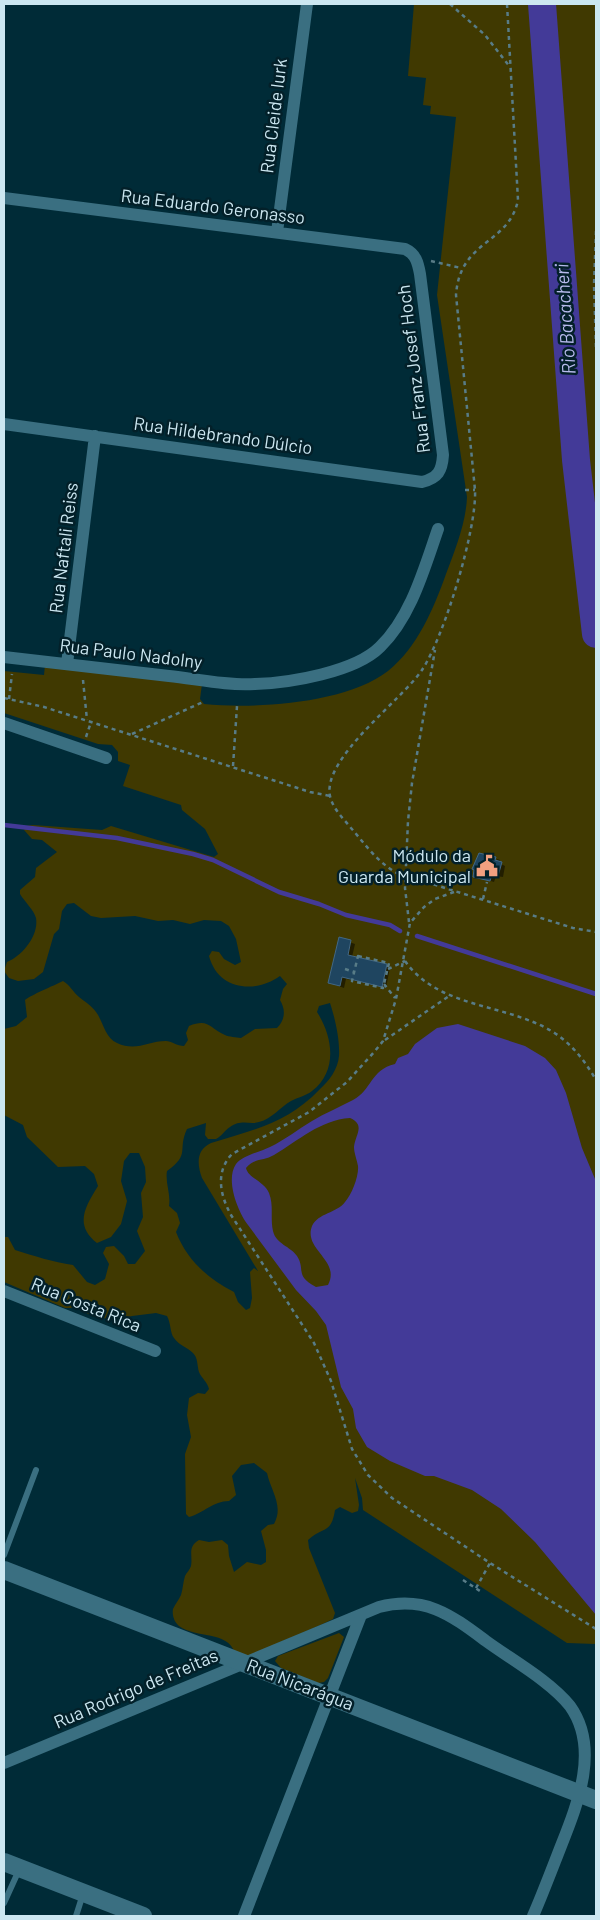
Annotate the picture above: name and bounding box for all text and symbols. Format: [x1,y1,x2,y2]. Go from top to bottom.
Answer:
street label: Rua Cleide Iurk [255,57,291,175]
street label: Rua Eduardo Geronasso [120,184,306,228]
water label: Rio Bacacheri [549,262,580,375]
street label: Rua Franz Josef Hoch [392,284,434,455]
street label: Rua Hildebrando Dúlcio [132,412,314,458]
street label: Rua Naftali Reiss [44,481,82,614]
street label: Rua Paulo Nadolny [59,633,204,673]
place label: Módulo da Guarda Municipal [338,844,471,887]
public building icon: Módulo da Guarda Municipal [474,853,500,879]
street label: Rua Costa Rica [28,1272,144,1336]
street label: Rua Rodrigo de Freitas [50,1644,221,1733]
street label: Rua Nicarágua [244,1654,357,1715]

